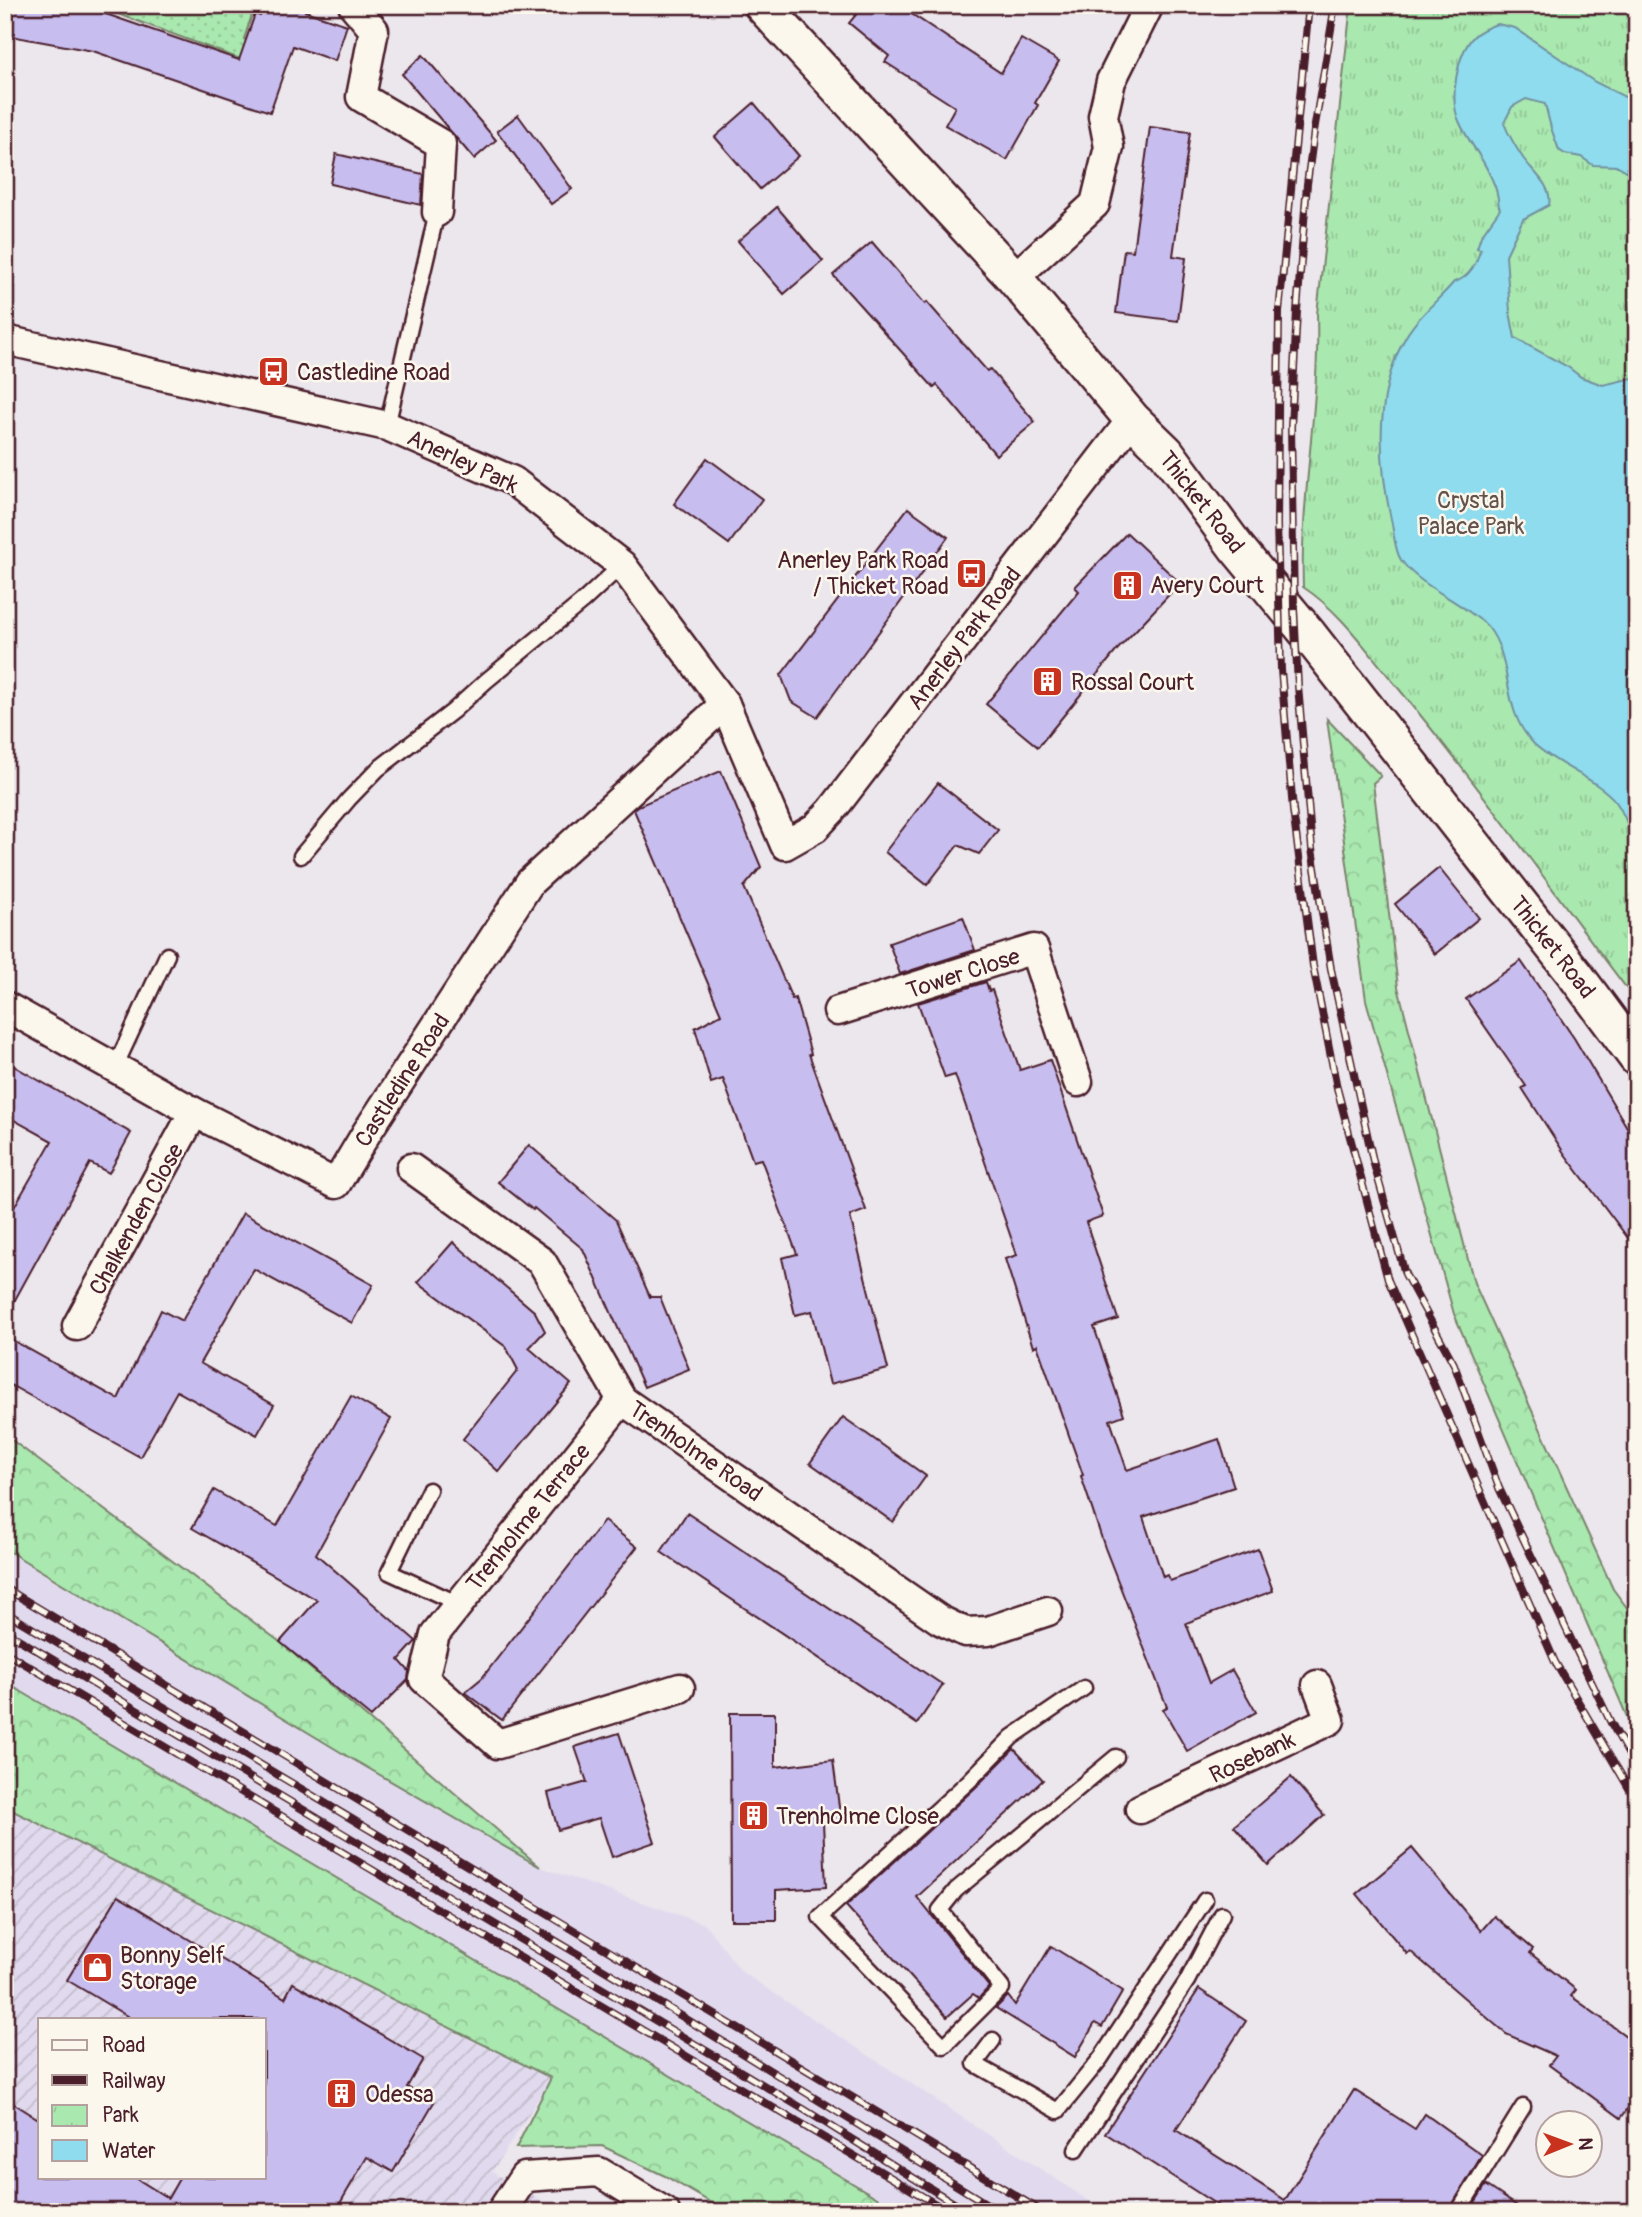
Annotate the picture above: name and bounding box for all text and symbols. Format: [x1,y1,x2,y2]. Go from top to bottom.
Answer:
bus stop icon: Castledine Road [257,355,291,389]
place label: Castledine Road [297,358,450,387]
street label: Anerley Park [403,423,523,500]
street label: Thicket Road [1153,445,1251,559]
park label: Crystal Palace Park [1418,486,1525,541]
place label: Anerley Park Road / Thicket Road [777,546,949,601]
bus stop icon: Anerley Park Road / Thicket Road [955,556,989,590]
street label: Anerley Park Road [901,561,1028,716]
building icon: Avery Court [1110,568,1144,602]
place label: Avery Court [1150,571,1265,600]
building icon: Rossal Court [1031,665,1065,699]
place label: Rossal Court [1071,668,1195,697]
street label: Thicket Road [1504,890,1602,1004]
street label: Tower Close [903,941,1024,1005]
street label: Castledine Road [348,1008,456,1152]
street label: Chalkenden Close [83,1138,190,1300]
street label: Trenholme Road [623,1395,768,1508]
street label: Trenholme Terrace [460,1437,597,1597]
street label: Rosebank [1205,1725,1300,1790]
building icon: Trenholme Close [736,1799,770,1833]
place label: Trenholme Close [776,1802,939,1831]
place label: Bonny Self Storage [120,1941,225,1996]
shop icon: Bonny Self Storage [80,1951,114,1985]
legend [38,2018,266,2178]
text: Road [102,2032,146,2059]
text: Railway [102,2068,166,2095]
building icon: Odessa [325,2077,359,2111]
place label: Odessa [365,2080,434,2109]
text: Park [102,2102,139,2129]
north arrow [1534,2108,1604,2178]
text: N [1573,2137,1597,2150]
text: Water [102,2138,156,2165]

